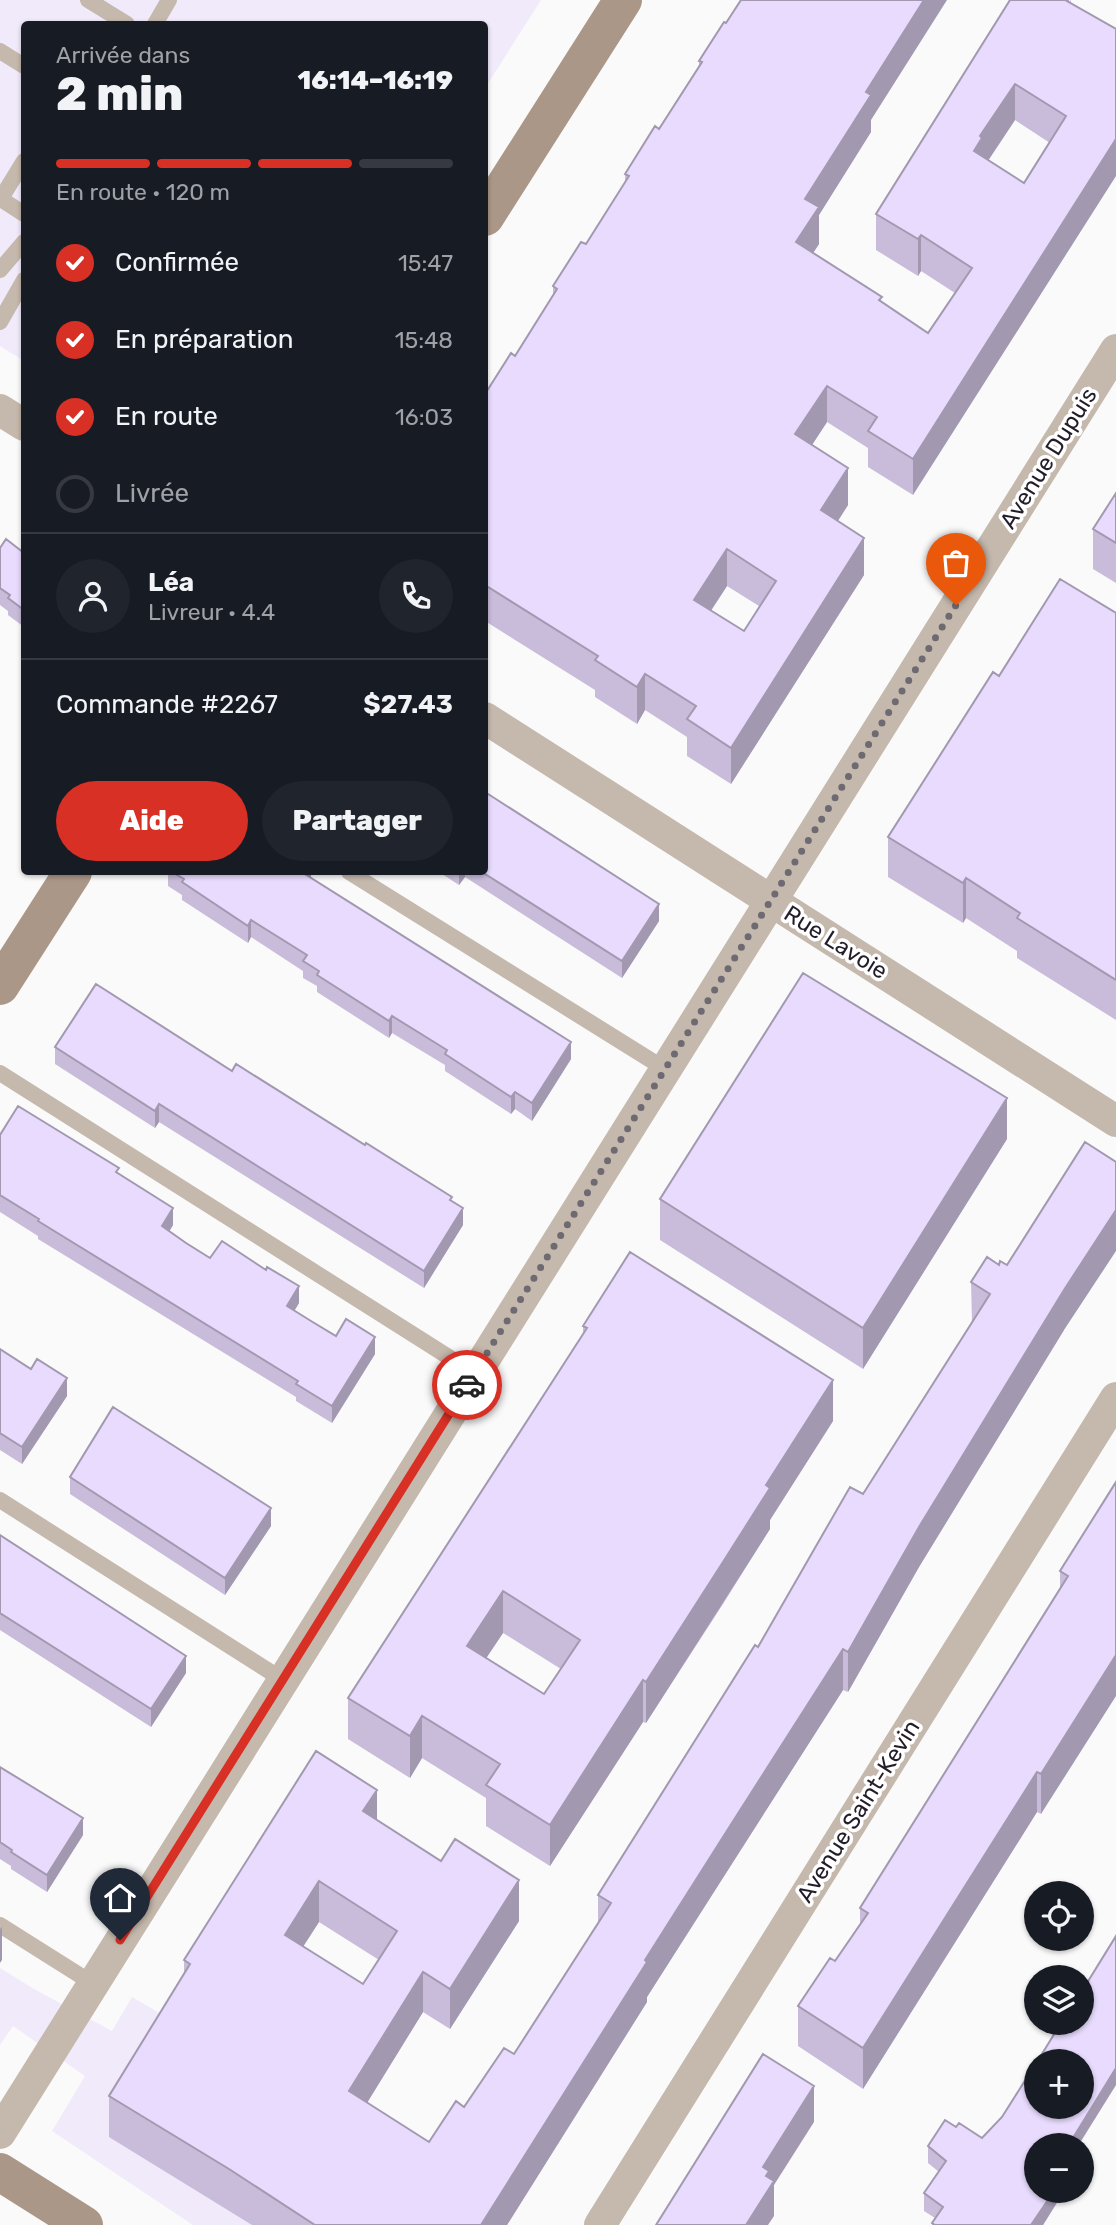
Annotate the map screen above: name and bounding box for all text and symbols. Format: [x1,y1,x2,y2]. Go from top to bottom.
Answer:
text: Arrivée dans [56,41,190,69]
text: 16:14–16:19 [298,65,453,96]
text: 2 min [56,67,183,122]
text: En route · 120 m [56,178,230,206]
icon: check [56,244,94,282]
text: Confirmée [115,247,239,278]
text: 15:47 [398,249,453,277]
icon: check [56,321,94,359]
text: En préparation [115,324,293,355]
text: 15:48 [395,326,453,354]
street label: Avenue Dupuis [994,382,1102,534]
icon: check [56,398,94,436]
text: En route [115,401,218,432]
text: 16:03 [395,403,453,431]
text: Livrée [115,478,189,509]
pin [926,533,986,605]
icon: bag [937,544,975,582]
button: person [56,559,130,633]
button: phone [379,559,453,633]
text: Léa [148,567,194,598]
text: Livreur · 4.4 [148,598,275,626]
text: Commande #2267 [56,689,278,720]
text: $27.43 [363,689,453,720]
button: Aide [56,781,248,861]
button: Partager [262,781,453,861]
street label: Rue Lavoie [779,899,893,985]
courier [432,1350,502,1420]
icon: car [448,1366,486,1404]
street label: Avenue Saint-Kevin [790,1714,926,1908]
pin [90,1868,150,1940]
icon: home [101,1879,139,1917]
map controls [1024,1881,1094,2203]
button: locate [1024,1881,1094,1951]
button: layers [1024,1965,1094,2035]
button: + [1024,2049,1094,2119]
button: − [1024,2133,1094,2203]

